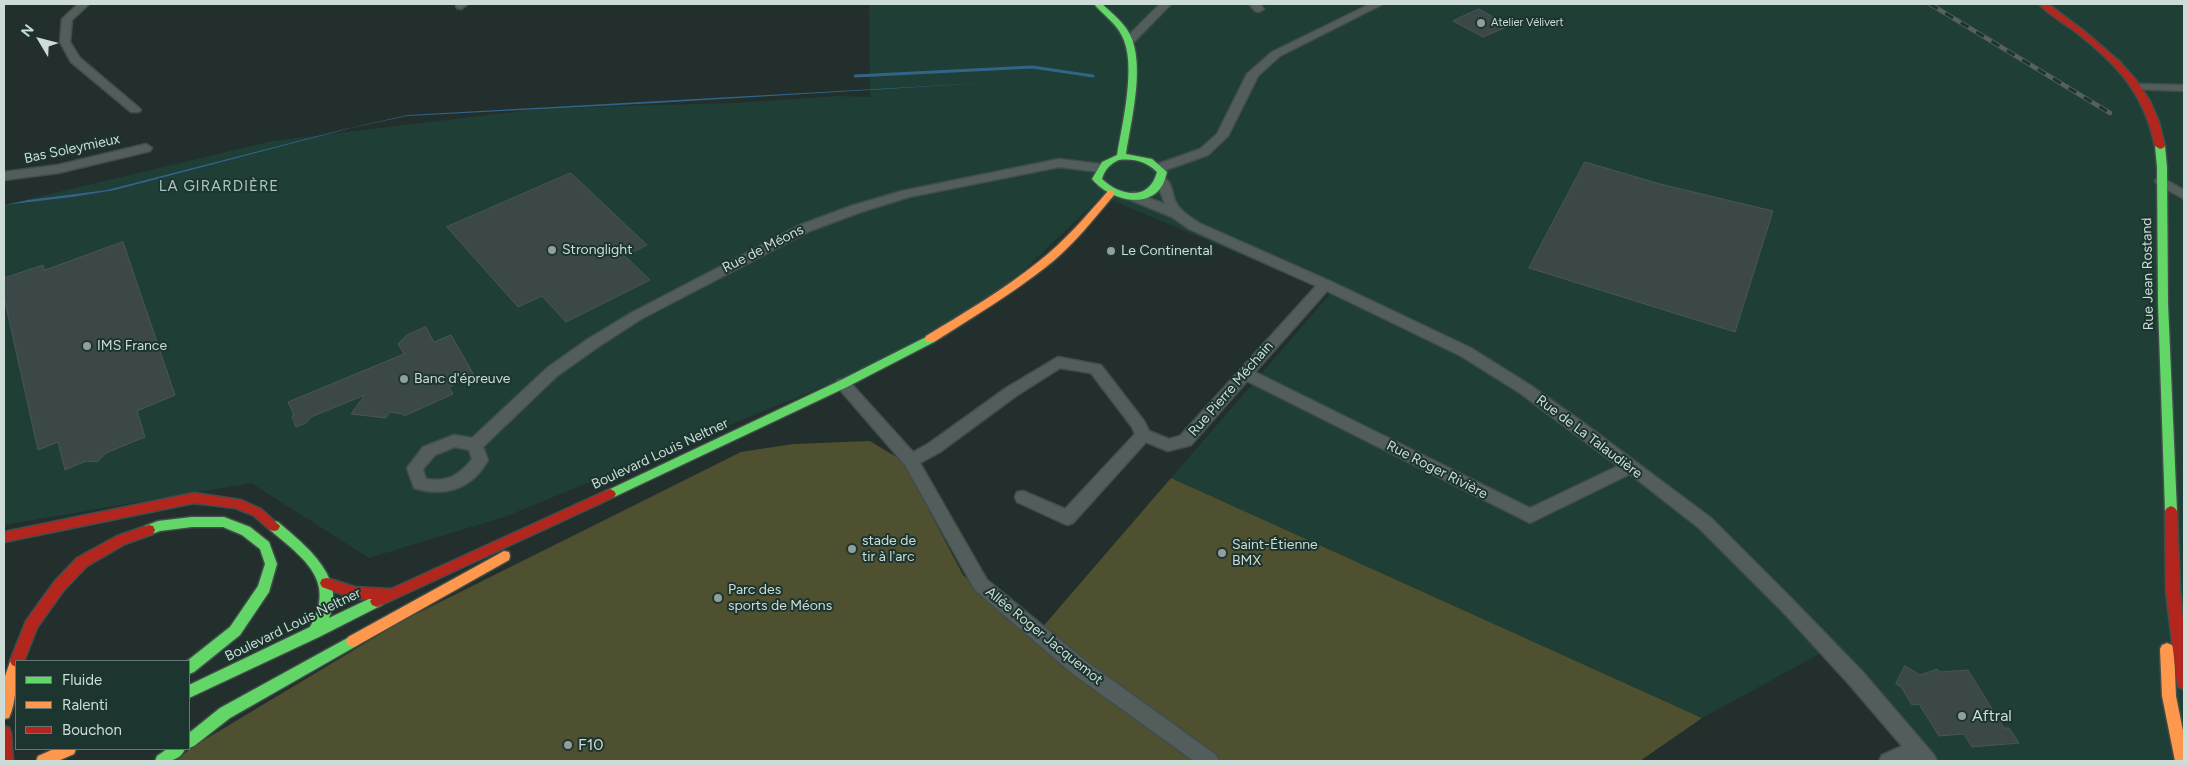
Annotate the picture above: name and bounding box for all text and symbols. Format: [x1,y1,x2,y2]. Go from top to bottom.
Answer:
north arrow [15,15,65,65]
place label: Atelier Vélivert [1491,16,1564,30]
marker: Atelier Vélivert [1475,17,1487,29]
text: N [18,21,38,40]
street label: Bas Soleymieux [23,131,121,167]
district label: LA GIRARDIÈRE [157,178,281,196]
street label: Rue Jean Rostand [2139,217,2157,331]
street label: Rue de Méons [720,221,806,277]
place label: Stronglight [562,242,632,258]
place label: Le Continental [1121,243,1213,259]
marker: Stronglight [546,244,558,256]
marker: Le Continental [1105,245,1117,257]
place label: IMS France [97,338,167,354]
street label: Rue Pierre Méchain [1185,338,1277,440]
marker: IMS France [81,340,93,352]
place label: Banc d'épreuve [414,371,510,387]
marker: Banc d'épreuve [398,373,410,385]
street label: Rue de La Talaudière [1533,392,1645,482]
street label: Boulevard Louis Neltner [589,415,731,493]
street label: Rue Roger Rivière [1384,437,1490,503]
place label: stade de tir à l'arc [862,533,916,566]
place label: Saint-Étienne BMX [1232,537,1318,570]
marker: stade de tir à l'arc [846,543,858,555]
marker: Saint-Étienne BMX [1216,547,1228,559]
place label: Parc des sports de Méons [728,582,832,614]
street label: Allée Roger Jacquemot [982,583,1106,689]
street label: Boulevard Louis Neltner [222,585,364,665]
marker: Parc des sports de Méons [712,592,724,604]
legend [15,660,190,750]
text: Fluide [62,671,102,689]
text: Ralenti [62,696,108,714]
place label: Aftral [1972,706,2012,726]
marker: Aftral [1956,710,1968,722]
text: Bouchon [62,721,122,739]
place label: F10 [578,735,604,755]
marker: F10 [562,739,574,751]

